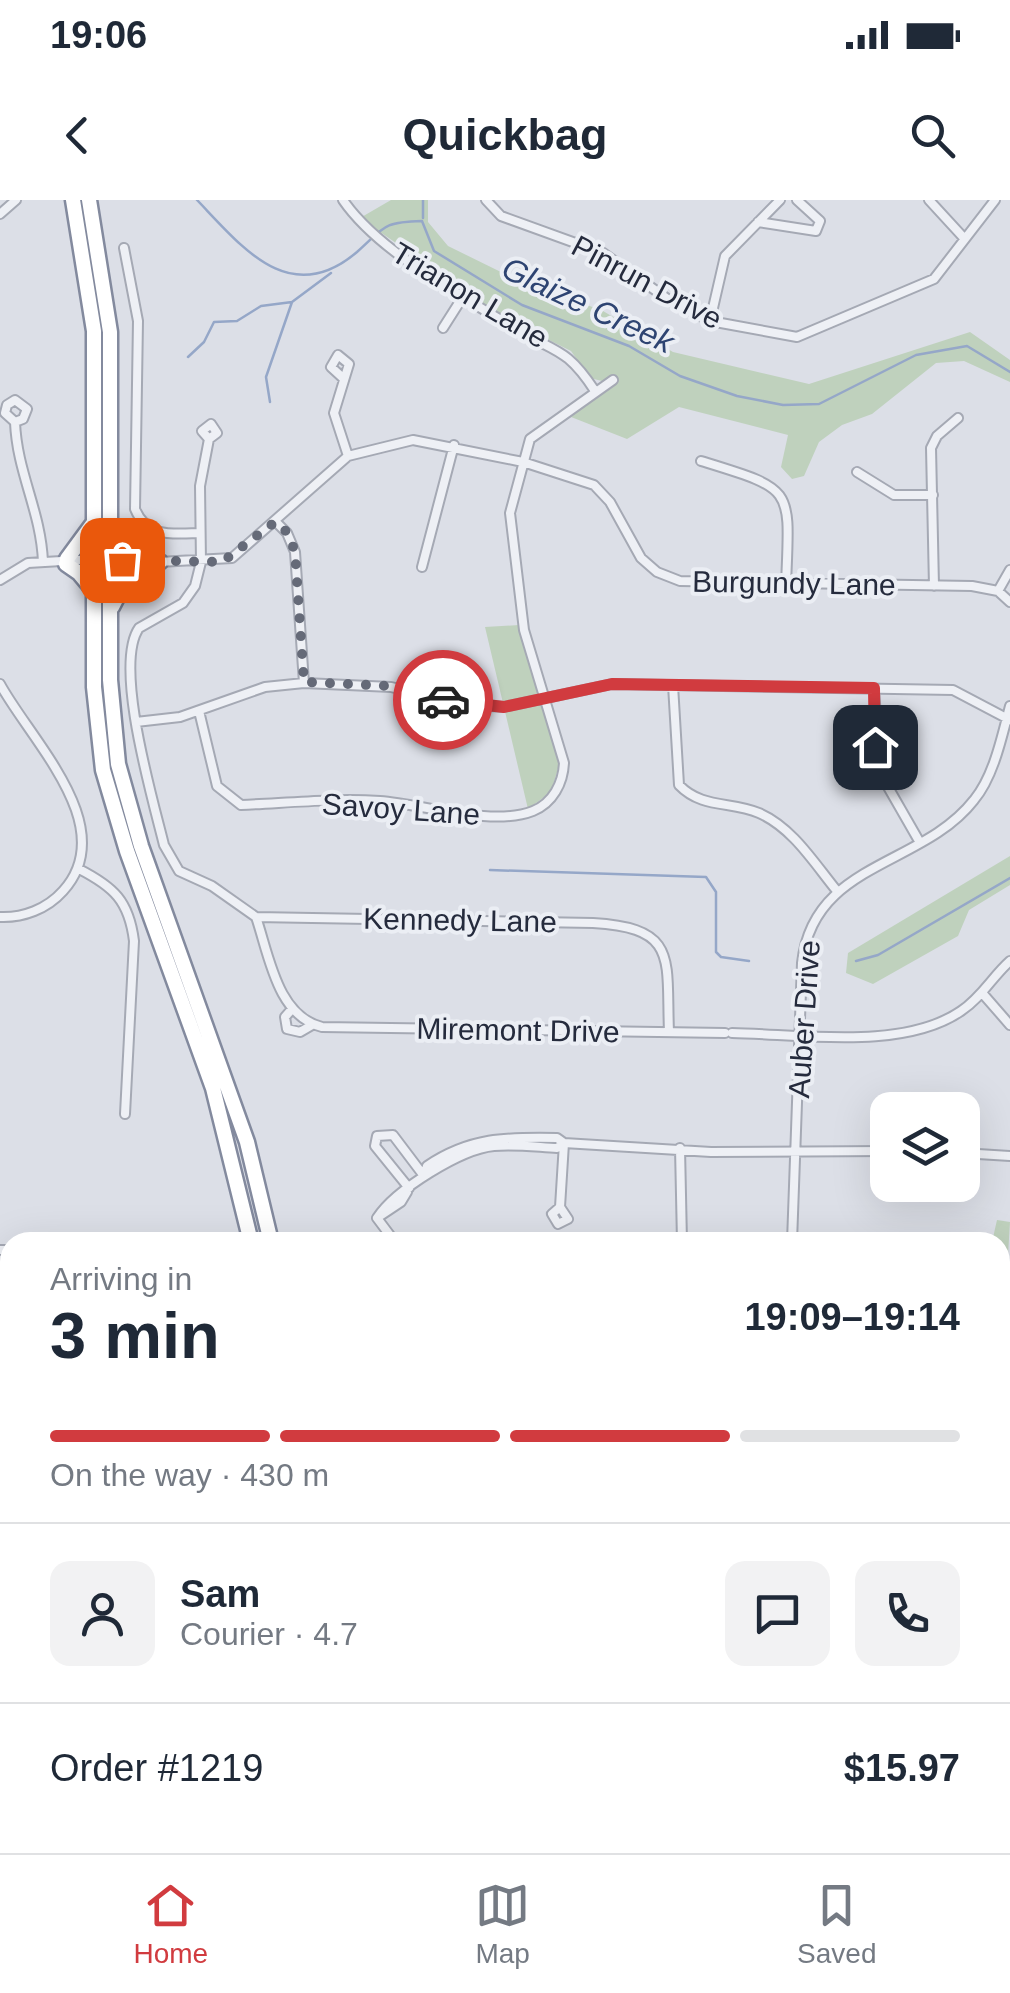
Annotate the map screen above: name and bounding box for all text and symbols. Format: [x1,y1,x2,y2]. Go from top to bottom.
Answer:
text: 19:06 [50,14,147,56]
icon: back [50,108,105,163]
icon: search [905,108,960,163]
text: Quickbag [402,109,608,160]
street label: Pinrun Drive [566,229,728,335]
street label: Trianon Lane [386,236,554,354]
water label: Glaize Creek [497,250,681,361]
pin [80,518,165,603]
icon: bag [95,533,150,588]
street label: Burgundy Lane [692,565,896,601]
courier [393,650,493,750]
icon: car [416,673,471,728]
pin [833,705,918,790]
icon: home [848,720,903,775]
street label: Savoy Lane [321,787,481,831]
street label: Kennedy Lane [363,902,557,938]
street label: Auber Drive [782,939,826,1099]
street label: Miremont Drive [416,1012,620,1048]
map controls [870,1092,980,1202]
button: layers [870,1092,980,1202]
text: Arriving in [50,1261,192,1297]
text: 19:09–19:14 [744,1296,960,1338]
text: 3 min [50,1299,220,1372]
text: On the way · 430 m [50,1457,329,1493]
button: person [50,1561,155,1666]
button: chat [725,1561,830,1666]
button: phone [855,1561,960,1666]
text: Sam [180,1573,260,1615]
text: Courier · 4.7 [180,1616,358,1652]
text: Order #1219 [50,1747,263,1789]
text: $15.97 [844,1747,960,1789]
tab: Home [133,1878,208,1970]
tab: Map [475,1878,530,1970]
tab: Saved [797,1878,876,1970]

